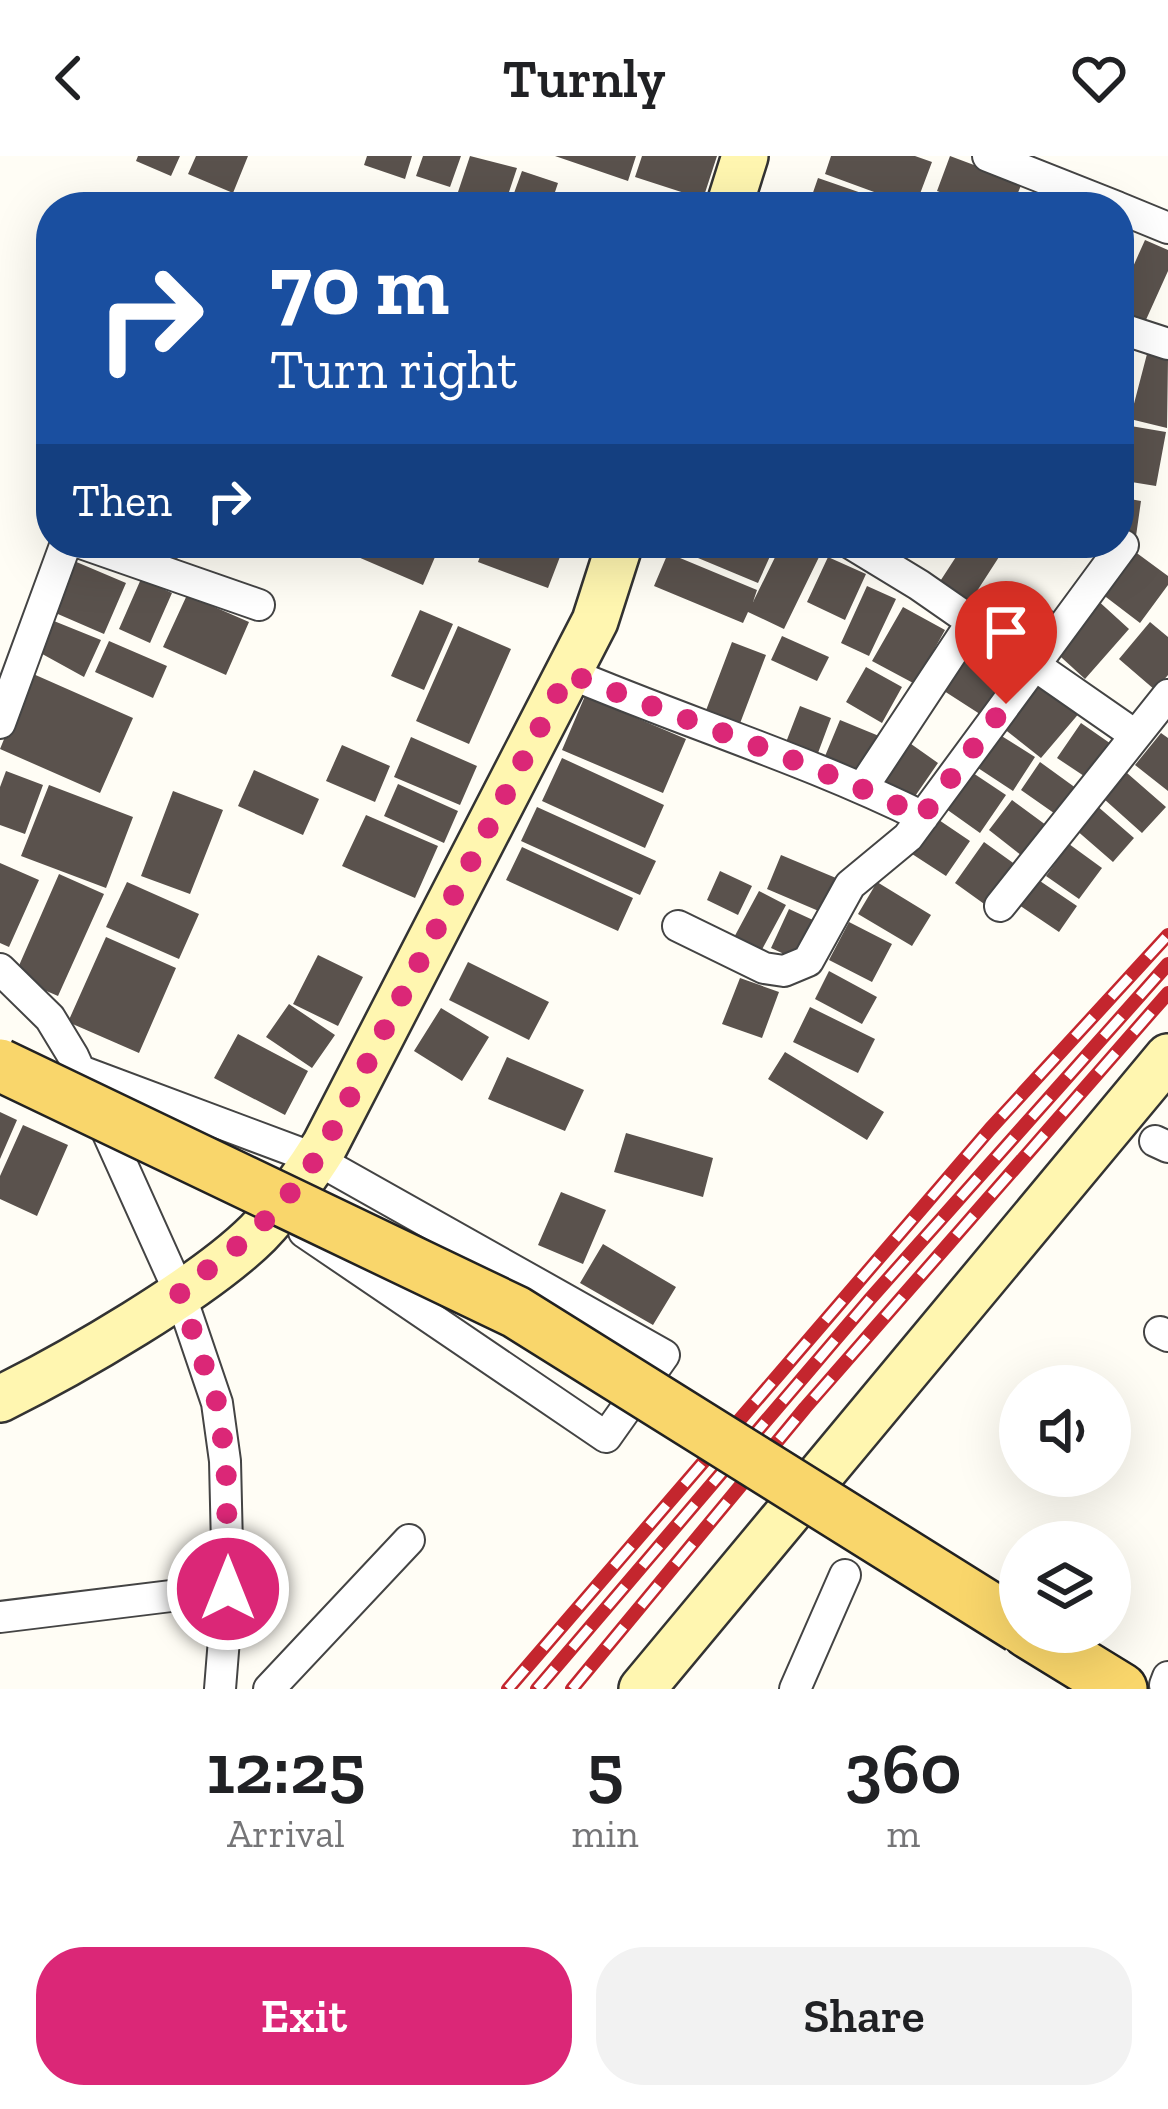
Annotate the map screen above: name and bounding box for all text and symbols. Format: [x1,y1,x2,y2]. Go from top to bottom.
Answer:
icon: back [36,45,102,111]
icon: heart [1066,45,1132,111]
text: Turnly [502,46,666,111]
text: 70 m [270,235,449,336]
icon: right [72,240,228,396]
text: Turn right [270,337,517,402]
icon: right [196,468,262,534]
text: Then [72,474,172,528]
pin [955,581,1057,704]
icon: arrive [973,599,1039,665]
map controls [999,1365,1131,1653]
button: sound [999,1365,1131,1497]
button: layers [999,1521,1131,1653]
position arrow [165,1526,291,1652]
text: 12:25 [206,1725,365,1811]
text: 5 [586,1725,624,1811]
text: 360 [845,1725,962,1811]
text: Arrival [227,1810,345,1857]
text: min [572,1810,639,1857]
text: m [886,1810,920,1857]
button: Exit [36,1947,572,2085]
button: Share [596,1947,1132,2085]

